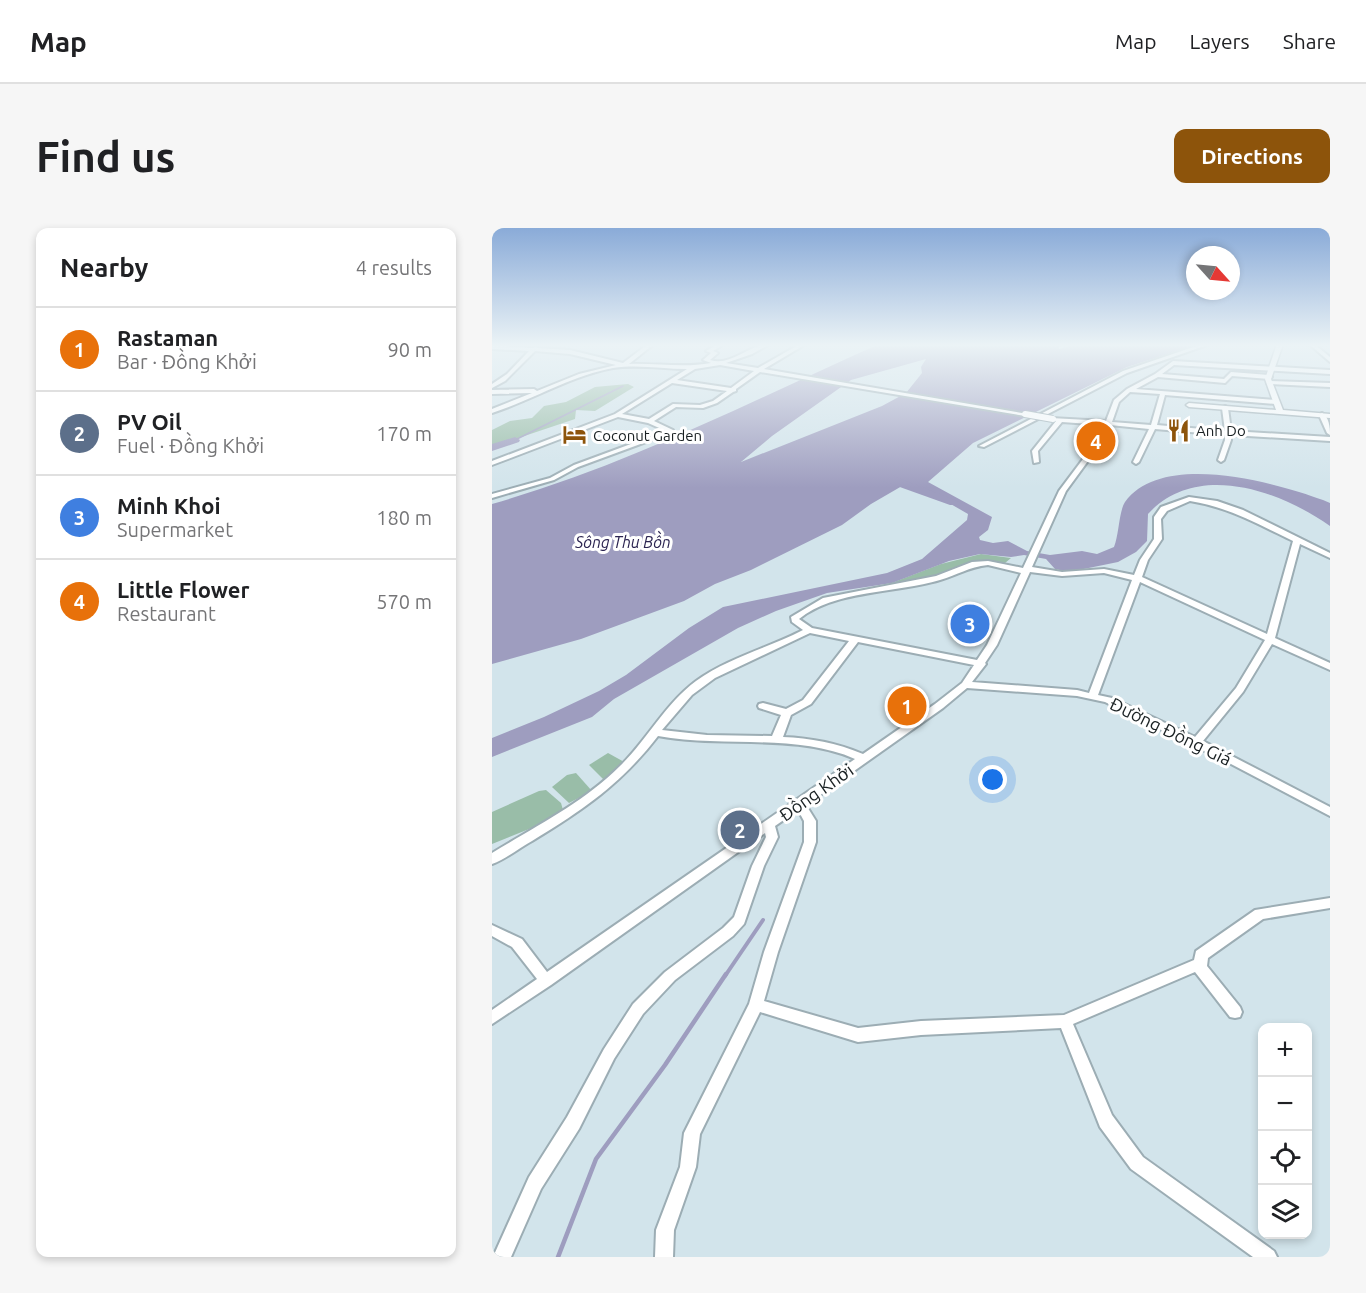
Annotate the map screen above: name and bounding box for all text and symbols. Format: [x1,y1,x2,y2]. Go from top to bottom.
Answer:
text: Map [30,26,87,57]
text: Map [1115,29,1156,53]
text: Layers [1189,29,1250,53]
text: Share [1283,29,1336,53]
button: Directions [1174,129,1330,183]
text: Find us [36,133,175,180]
north arrow [1186,246,1240,300]
text: Nearby [60,253,148,282]
text: 4 results [356,256,432,279]
text: Rastaman [117,325,218,350]
text: 1 [74,338,85,361]
text: 90 m [388,338,432,361]
text: Bar · Đồng Khởi [117,350,257,373]
text: PV Oil [117,409,182,434]
restaurant icon: Anh Do [1165,417,1191,443]
pin: 4 [1076,418,1116,464]
text: 2 [74,422,85,445]
text: 170 m [376,422,432,445]
hotel icon: Coconut Garden [562,422,588,448]
place label: Anh Do [1196,422,1246,439]
place label: Coconut Garden [593,427,702,444]
text: Fuel · Đồng Khởi [117,434,264,457]
text: Minh Khoi [117,493,221,518]
text: 3 [74,506,85,529]
text: 180 m [376,506,432,529]
text: Supermarket [117,518,233,541]
water label: Sông Thu Bồn [574,530,671,551]
text: Little Flower [117,577,250,602]
text: 4 [74,590,85,613]
text: 570 m [376,590,432,613]
text: Restaurant [117,602,216,625]
pin: 3 [950,602,990,646]
pin: 1 [888,684,926,728]
street label: Đường Đồng Giá [1107,691,1236,769]
street label: Đồng Khởi [774,757,857,825]
your location [978,765,1007,794]
pin: 2 [720,808,760,852]
map controls [1258,1023,1312,1239]
button: + [1258,1023,1312,1077]
button: − [1258,1077,1312,1131]
button: locate [1258,1131,1312,1185]
button: layers [1258,1185,1312,1239]

